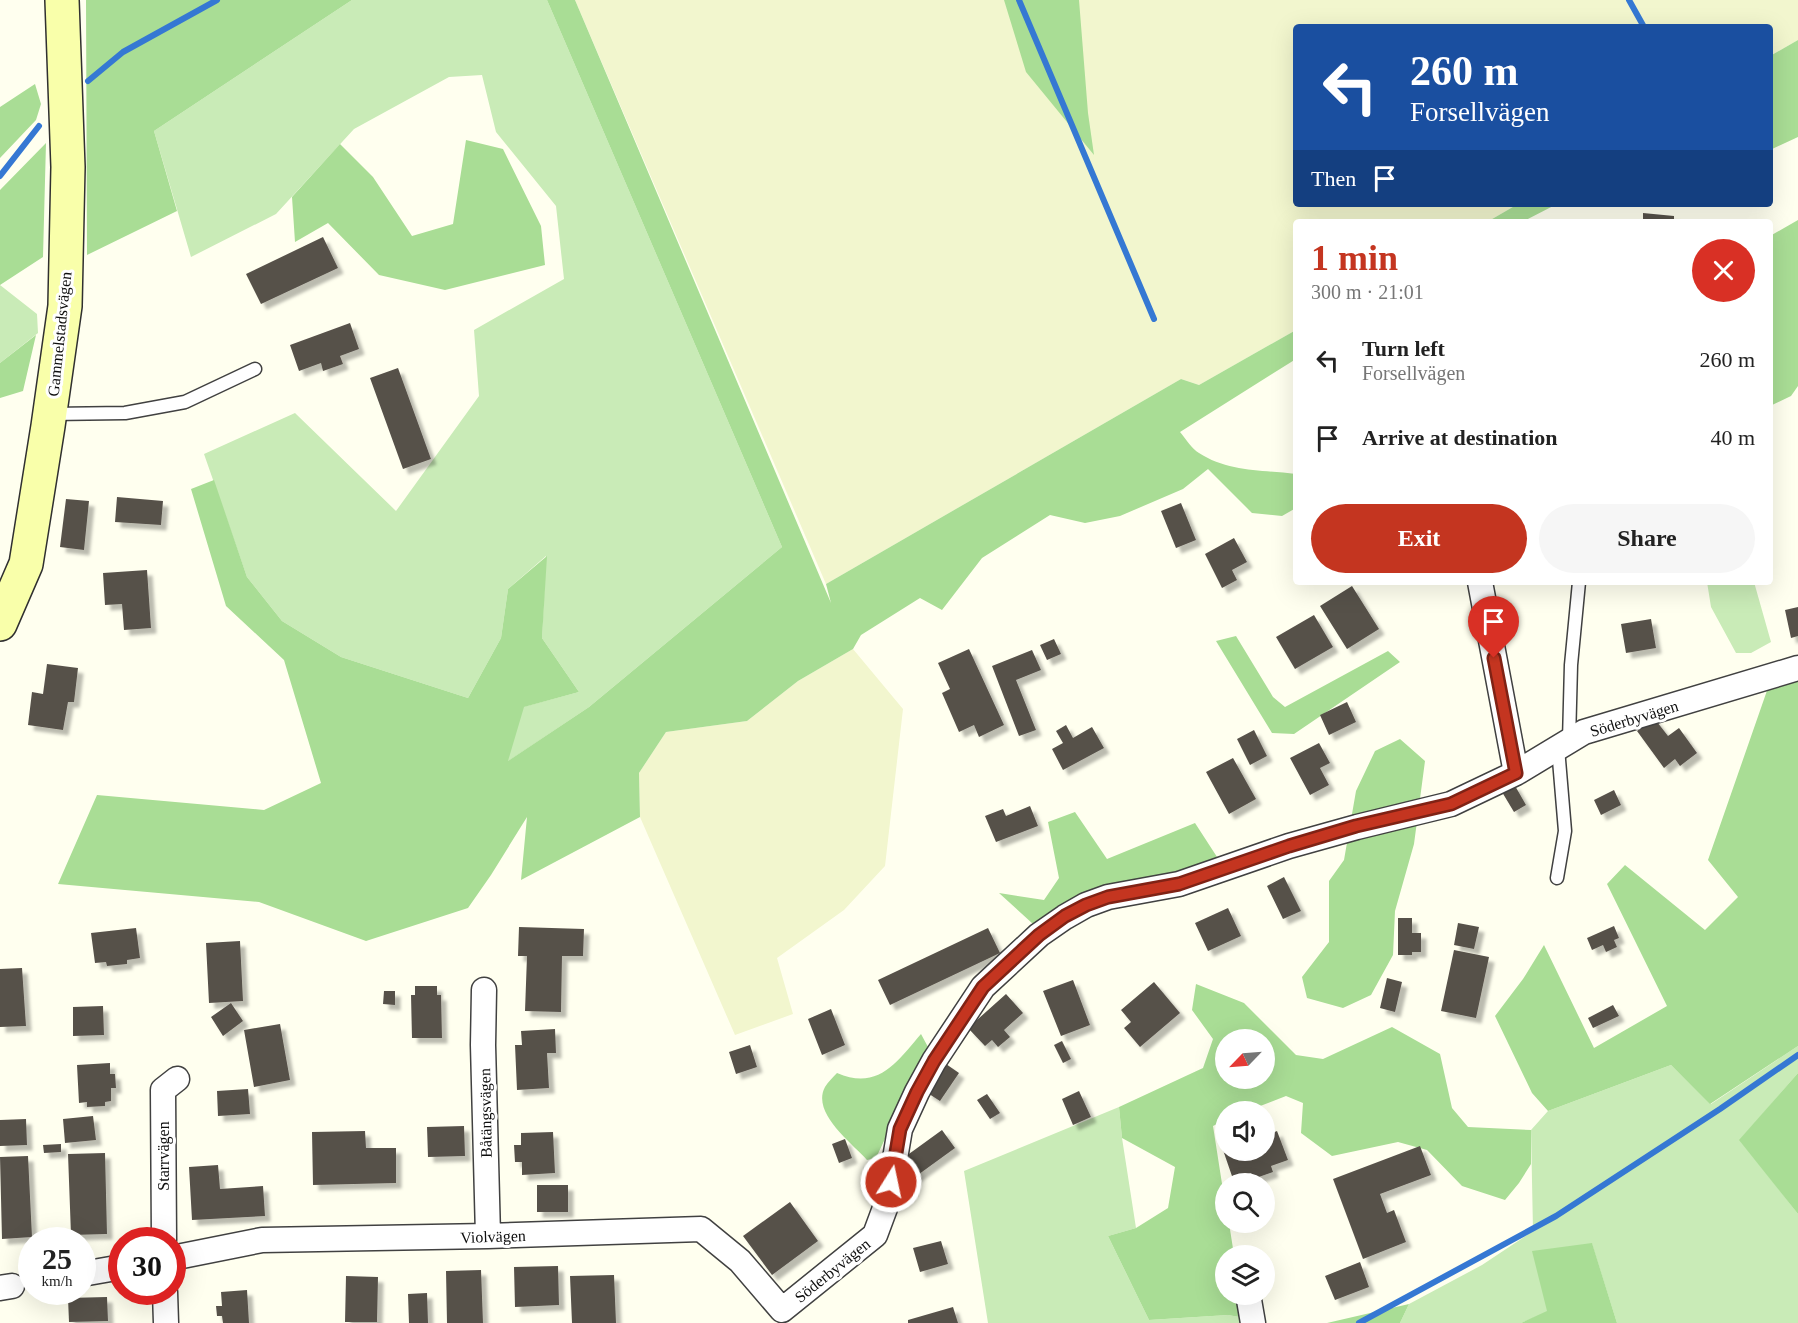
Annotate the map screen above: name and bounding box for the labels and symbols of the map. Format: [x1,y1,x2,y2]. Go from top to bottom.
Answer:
street label: Gammelstadsvägen [44,271,75,397]
pin [1468,596,1519,658]
street label: Söderbyvägen [1588,697,1681,741]
north arrow [1215,1029,1275,1089]
street label: Båtängsvägen [476,1068,496,1158]
street label: Starrvägen [155,1121,173,1191]
position arrow [859,1150,923,1214]
speed limit sign: 30 [108,1227,186,1305]
street label: Violvägen [460,1227,526,1247]
street label: Söderbyvägen [791,1235,874,1307]

